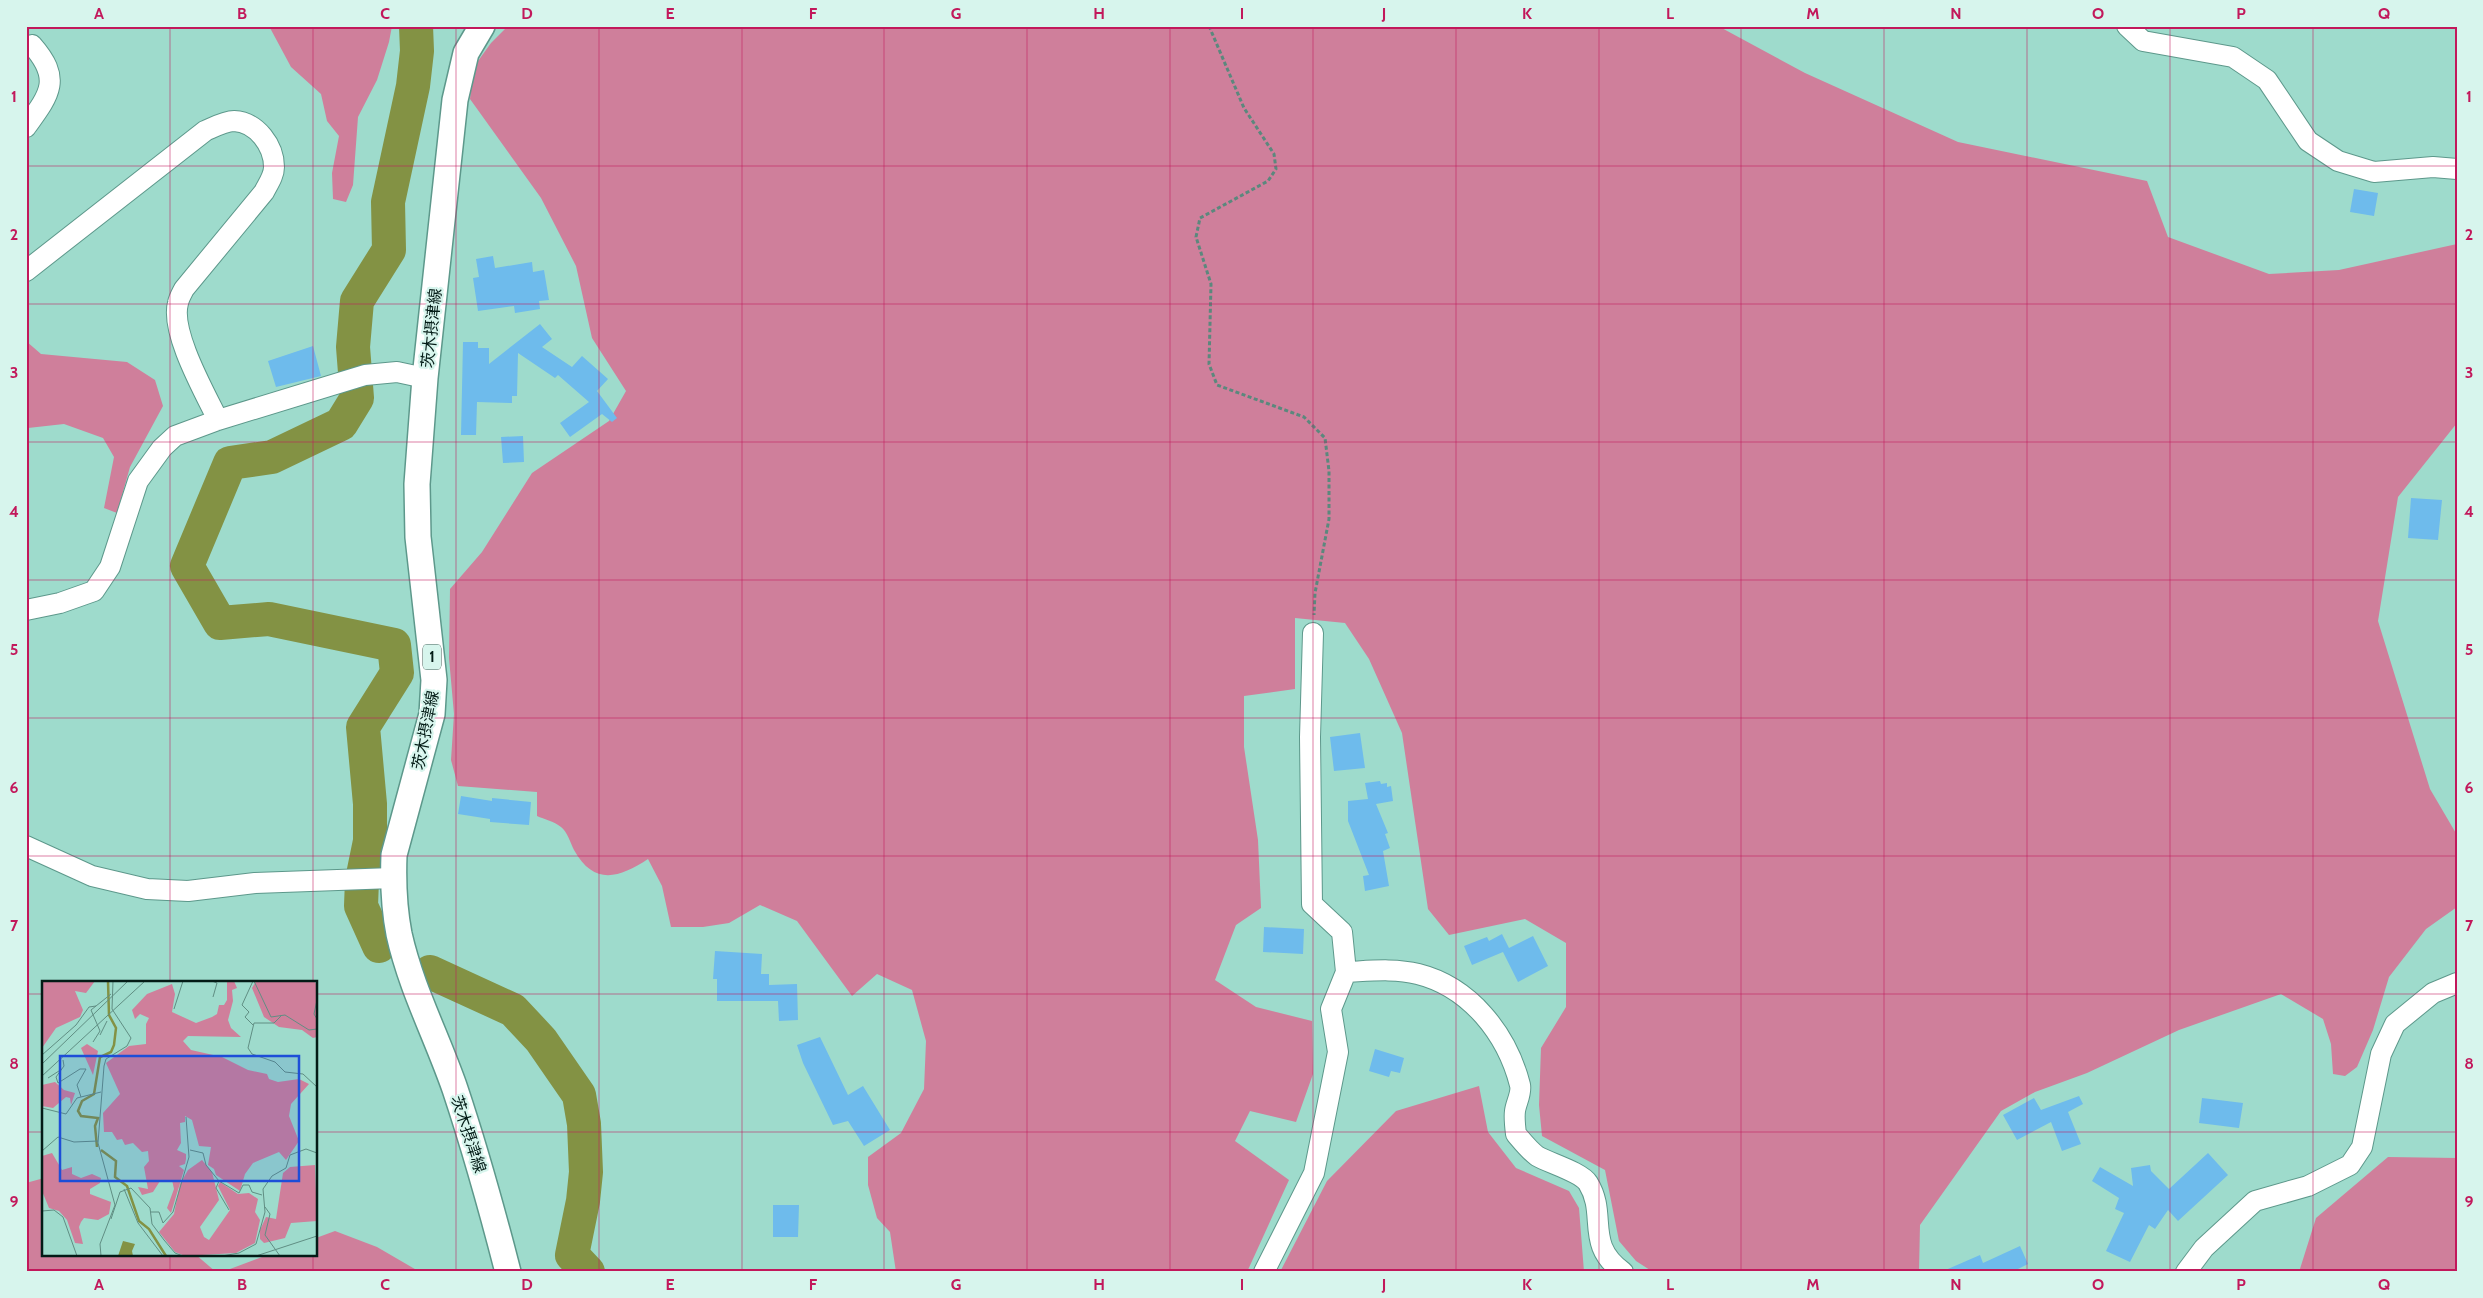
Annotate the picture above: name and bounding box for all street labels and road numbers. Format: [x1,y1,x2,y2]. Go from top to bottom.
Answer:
street label: 茨木摂津線 [418,287,445,369]
road number: 1 [423,644,441,670]
street label: 茨木摂津線 [409,689,442,771]
street label: 茨木摂津線 [447,1093,490,1175]

